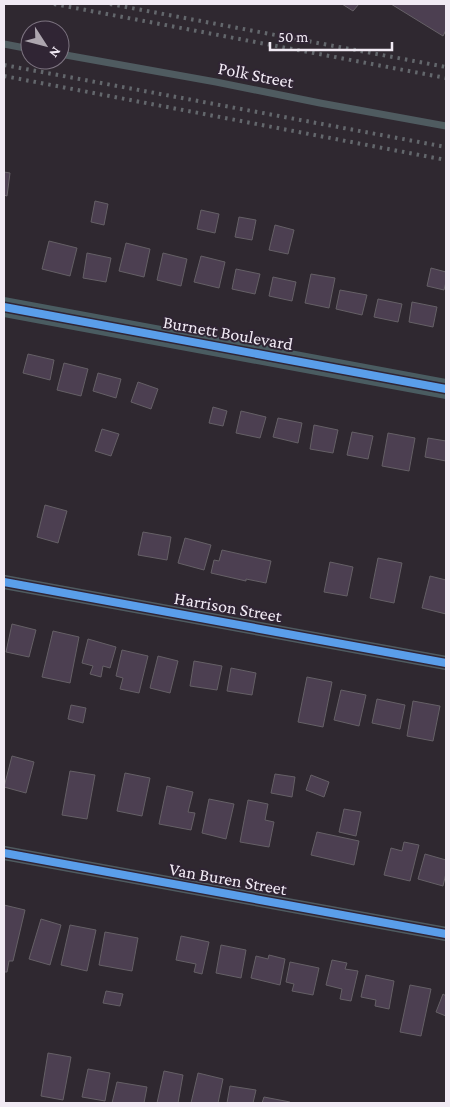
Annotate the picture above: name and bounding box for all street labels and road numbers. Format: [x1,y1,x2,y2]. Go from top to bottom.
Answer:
street label: Polk Street [217,58,296,92]
street label: Burnett Boulevard [161,312,295,354]
street label: Harrison Street [173,588,284,626]
street label: Van Buren Street [167,859,290,899]

